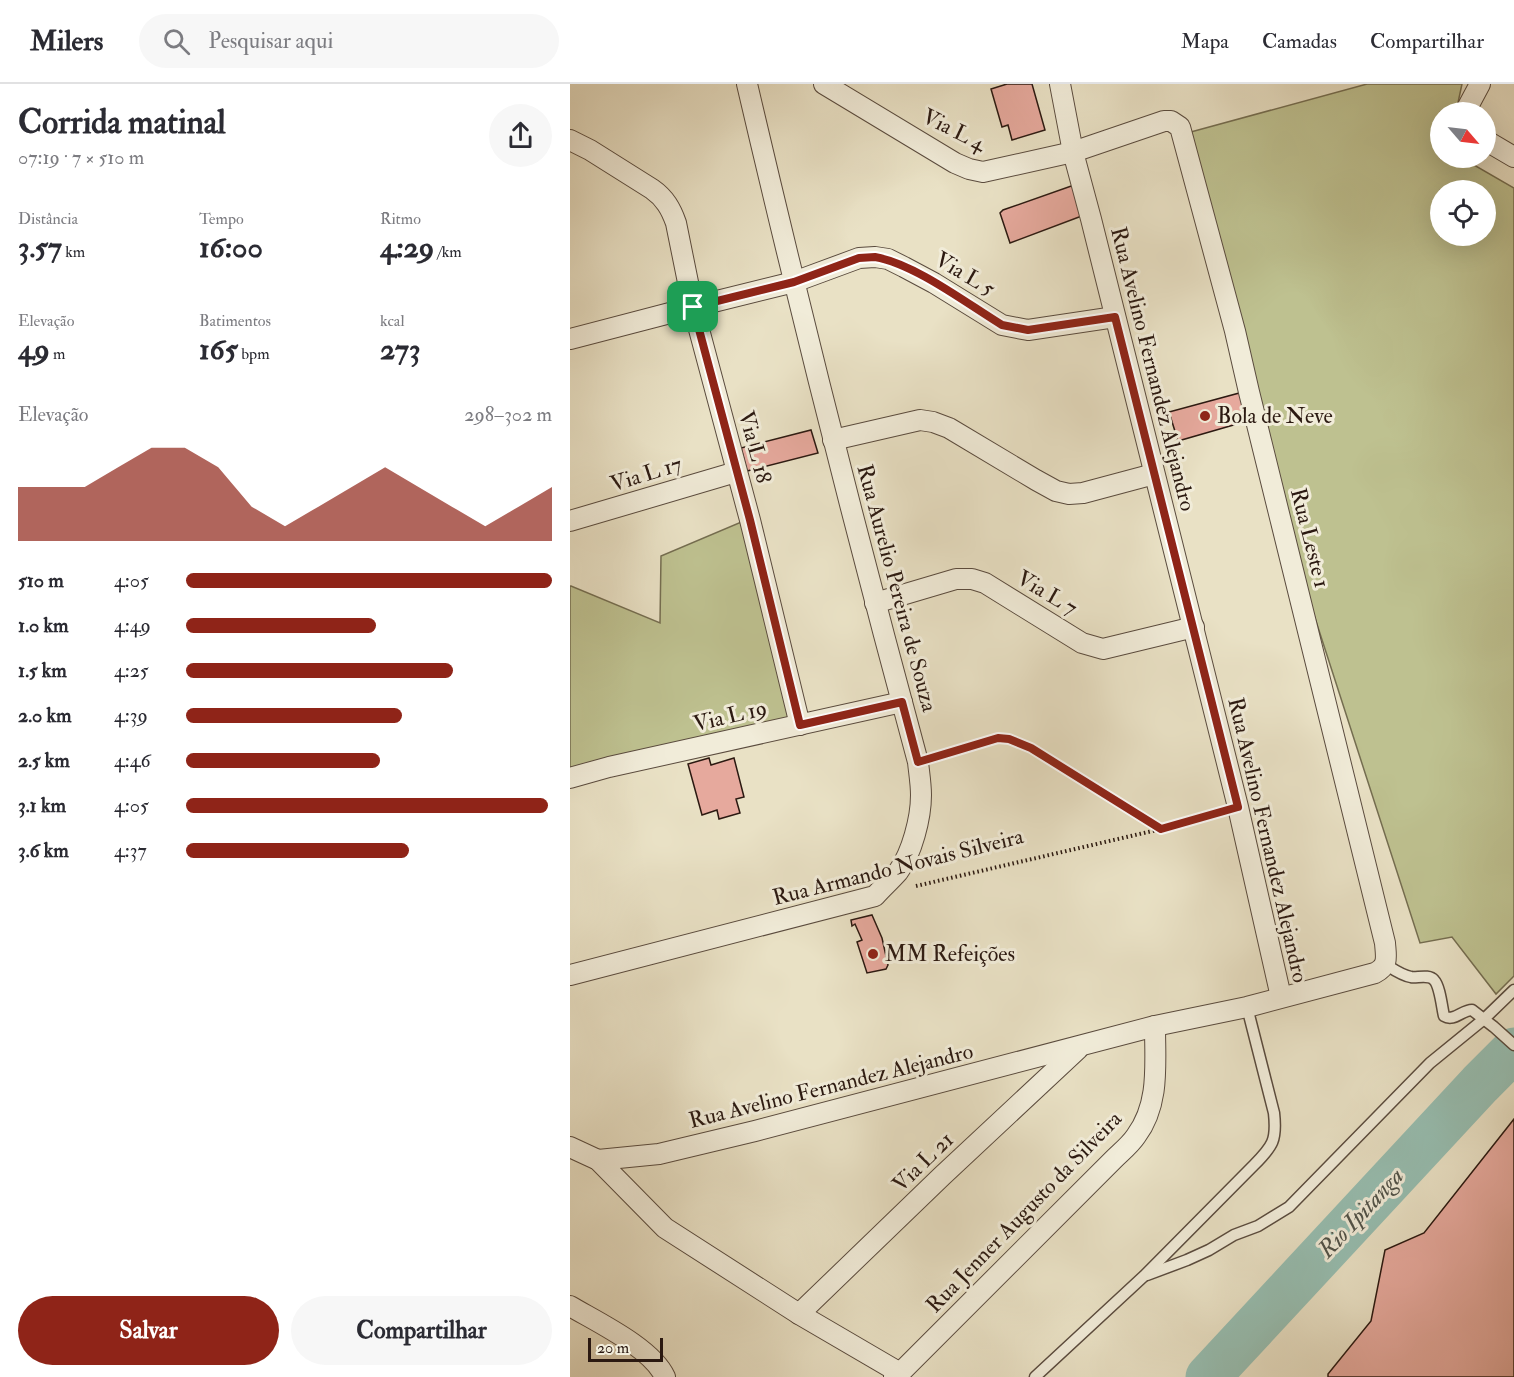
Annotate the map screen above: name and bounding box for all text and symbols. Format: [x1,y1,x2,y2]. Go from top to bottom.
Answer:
search box [139,14,559,68]
text: Milers [30,24,103,59]
icon: search [160,25,193,58]
text: Pesquisar aqui [208,27,333,55]
text: Mapa [1181,28,1229,55]
text: Camadas [1262,28,1337,55]
text: Compartilhar [1370,28,1484,55]
text: Corrida matinal [18,102,226,143]
street label: Via L 4 [918,102,991,158]
north arrow [1430,102,1496,168]
map controls [1430,102,1496,246]
button: share [489,104,552,167]
text: 07:19 · 7 × 510 m [18,145,144,170]
button: locate [1430,180,1496,246]
text: Distância [18,209,78,229]
text: Tempo [199,209,244,229]
text: Ritmo [380,209,421,229]
street label: Rua Avelino Fernandez Alejandro [1104,224,1202,514]
text: 3.57 [18,229,62,266]
text: 16:00 [199,229,263,266]
text: 4:29 [380,229,434,266]
text: km [62,242,85,262]
text: /km [434,242,462,262]
street label: Via L 5 [930,245,1000,303]
pin [667,281,718,332]
icon: arrive [676,290,709,323]
text: Elevação [18,311,74,331]
text: Batimentos [199,311,271,331]
text: kcal [380,311,405,331]
text: 49 [18,331,50,368]
text: 165 [199,331,238,368]
text: 273 [380,331,420,368]
text: m [50,344,65,364]
text: bpm [238,344,270,364]
text: Elevação [18,402,88,427]
text: 298–302 m [464,402,552,427]
place label: Bola de Neve [1217,402,1333,430]
street label: Via L 18 [732,408,778,486]
marker: Bola de Neve [1198,409,1212,423]
street label: Via L 17 [607,450,685,498]
street label: Rua Aurelio Pereira de Souza [850,461,944,716]
street label: Rua Leste 1 [1284,485,1336,591]
street label: Via L 7 [1012,564,1082,622]
text: 510 m [18,568,64,593]
text: 4:05 [114,568,149,593]
text: 1.0 km [18,613,69,638]
text: 4:49 [114,613,151,638]
text: 1.5 km [18,658,67,683]
text: 4:25 [114,658,149,683]
street label: Via L 19 [690,694,770,738]
street label: Rua Avelino Fernandez Alejandro [1222,695,1314,985]
text: 2.0 km [18,703,72,728]
text: 4:39 [114,703,148,728]
text: 2.5 km [18,748,70,773]
text: 4:46 [114,748,151,773]
text: 3.1 km [18,793,66,818]
text: 4:05 [114,793,149,818]
street label: Rua Armando Novais Silveira [770,822,1027,912]
text: 3.6 km [18,838,69,863]
text: 4:37 [114,838,147,863]
place label: MM Refeições [885,940,1015,968]
marker: MM Refeições [866,947,880,961]
street label: Rua Avelino Fernandez Alejandro [686,1037,976,1135]
street label: Rua Jenner Augusto da Silveira [920,1104,1129,1319]
street label: Via L 21 [886,1126,960,1198]
water label: Rio Ipitanga [1311,1161,1411,1265]
button: Salvar [18,1296,279,1365]
button: Compartilhar [291,1296,552,1365]
scale bar [588,1335,663,1362]
text: 20 m [597,1338,629,1358]

